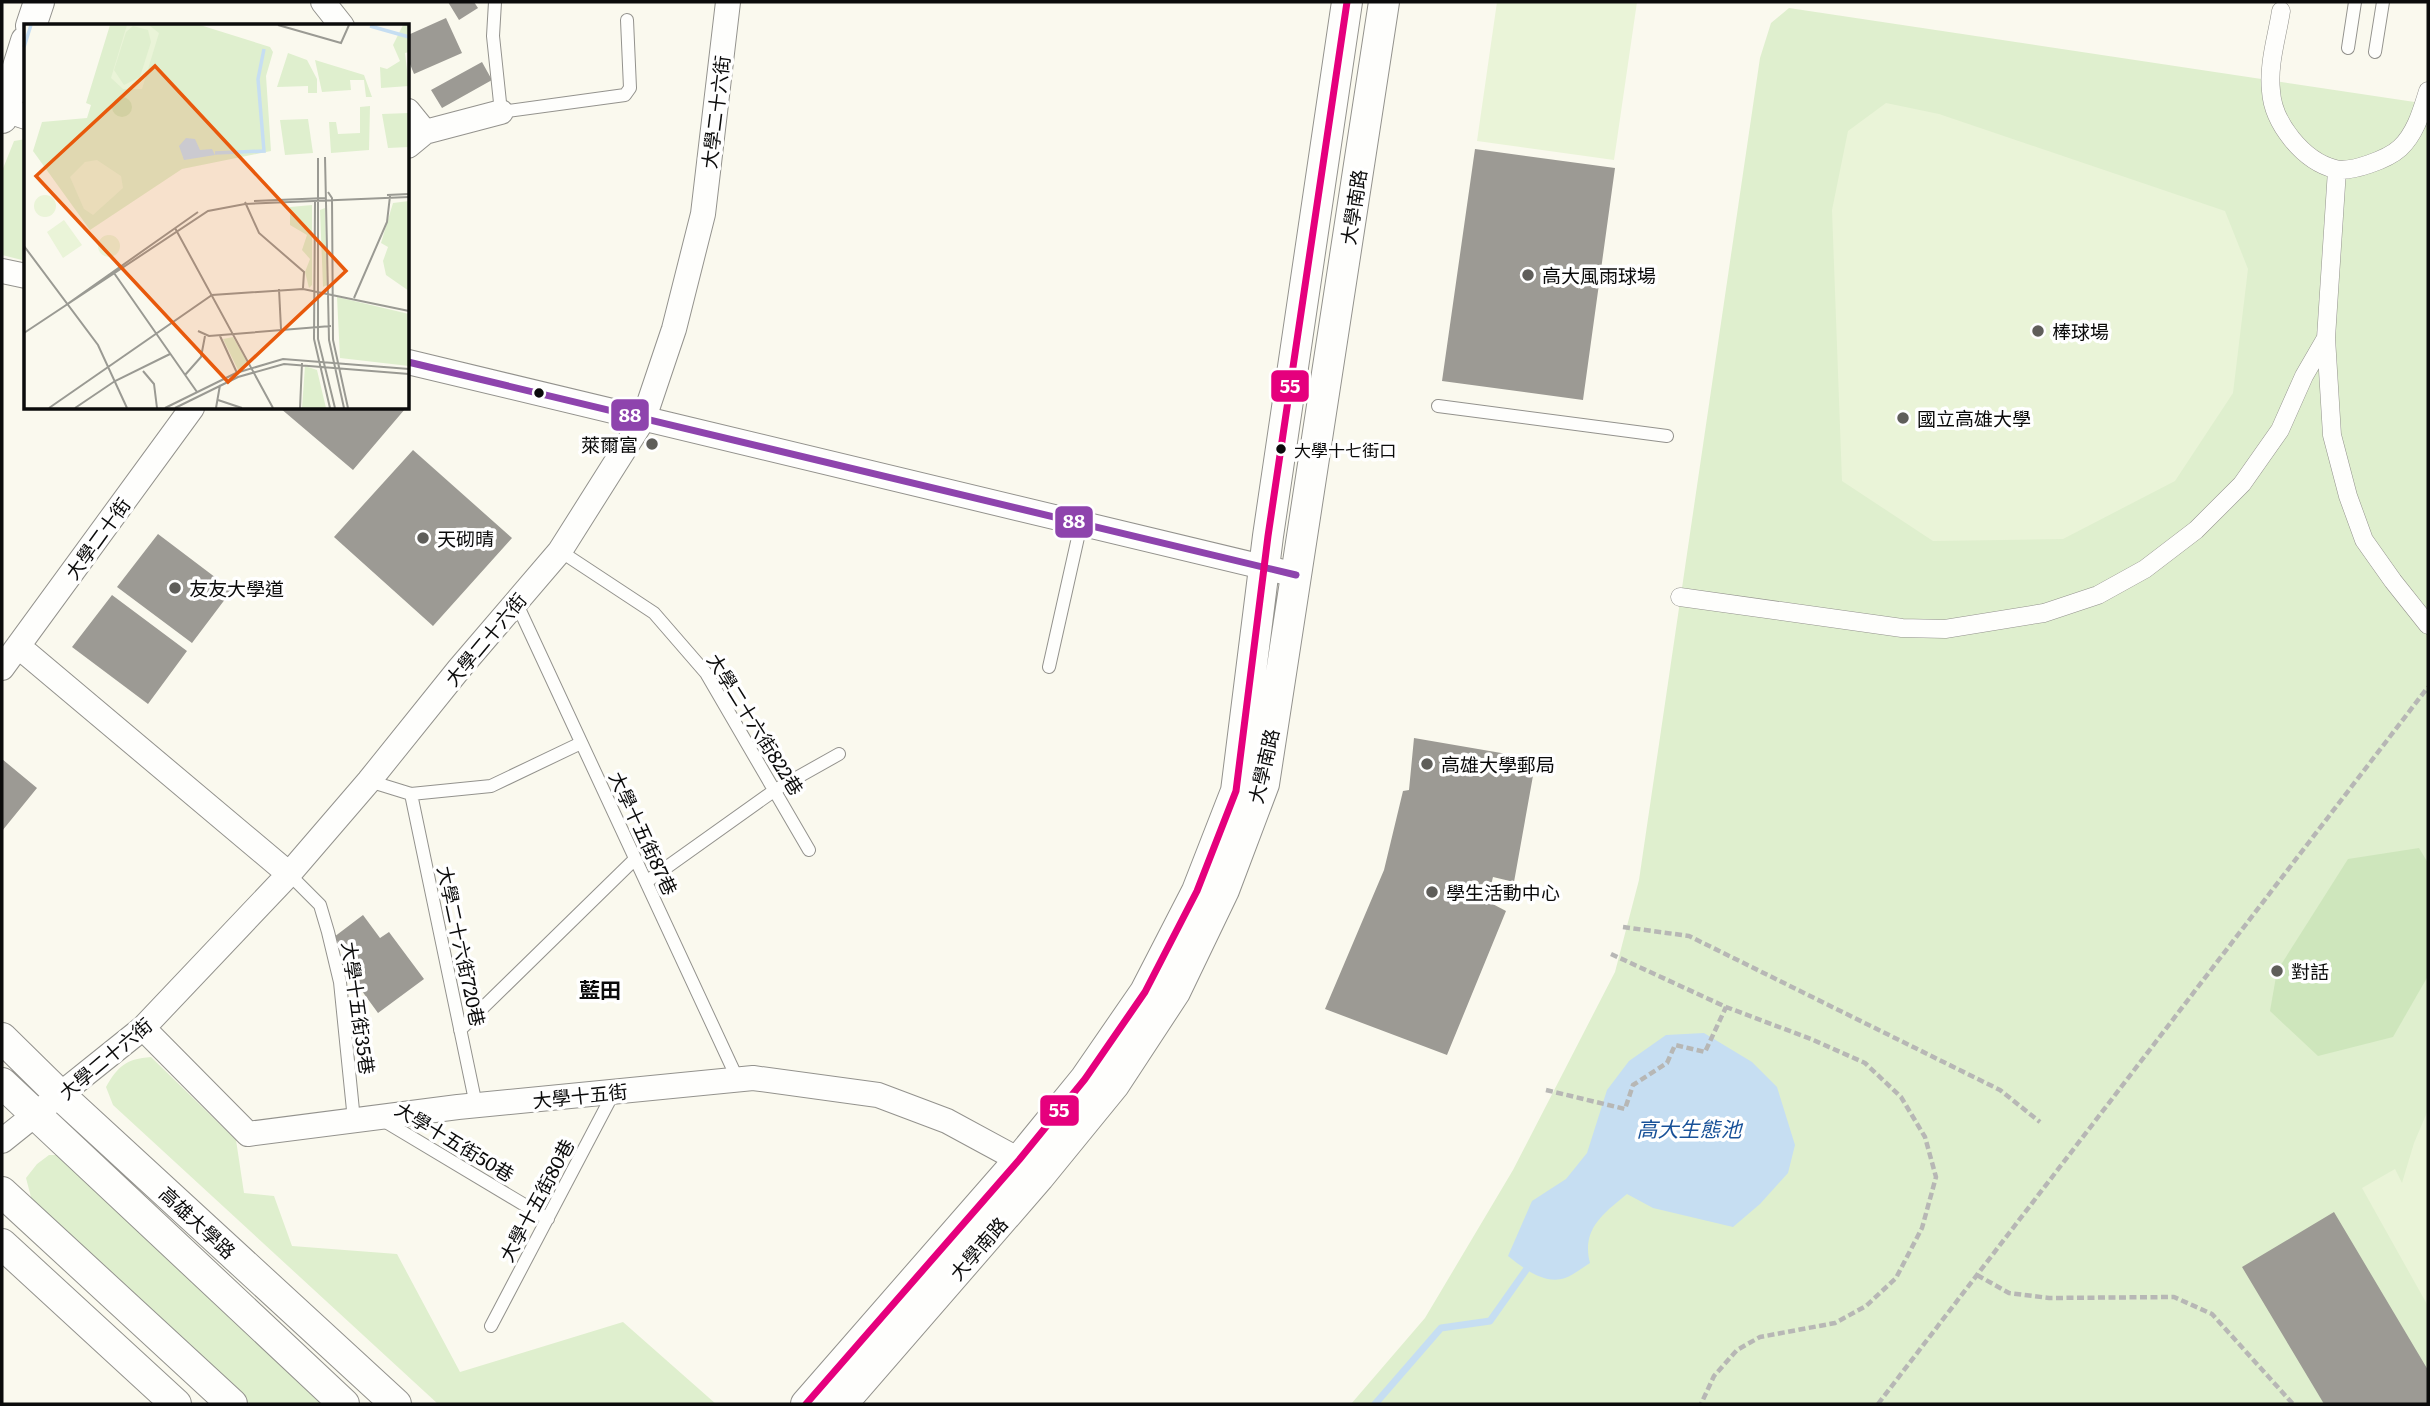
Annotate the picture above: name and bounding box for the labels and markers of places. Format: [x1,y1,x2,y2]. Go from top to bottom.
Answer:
place label: 高大風雨球場 [1542,261,1656,289]
marker: 高大風雨球場 [1520,267,1536,283]
place label: 棒球場 [2052,317,2109,345]
marker: 棒球場 [2030,323,2046,339]
unlabelled marker [532,386,546,400]
place label: 國立高雄大學 [1917,404,2031,432]
marker: 國立高雄大學 [1895,410,1911,426]
place label: 萊爾富 [581,430,638,458]
marker: 萊爾富 [644,436,660,452]
place label: 大學十七街口 [1294,437,1396,462]
marker: 大學十七街口 [1274,442,1288,456]
place label: 天砌晴 [437,524,494,552]
marker: 天砌晴 [415,530,431,546]
place label: 友友大學道 [189,574,284,602]
marker: 友友大學道 [167,580,183,596]
place label: 高雄大學郵局 [1441,750,1555,778]
marker: 高雄大學郵局 [1419,756,1435,772]
place label: 學生活動中心 [1446,878,1560,906]
marker: 學生活動中心 [1424,884,1440,900]
place label: 對話 [2291,957,2329,985]
marker: 對話 [2269,963,2285,979]

